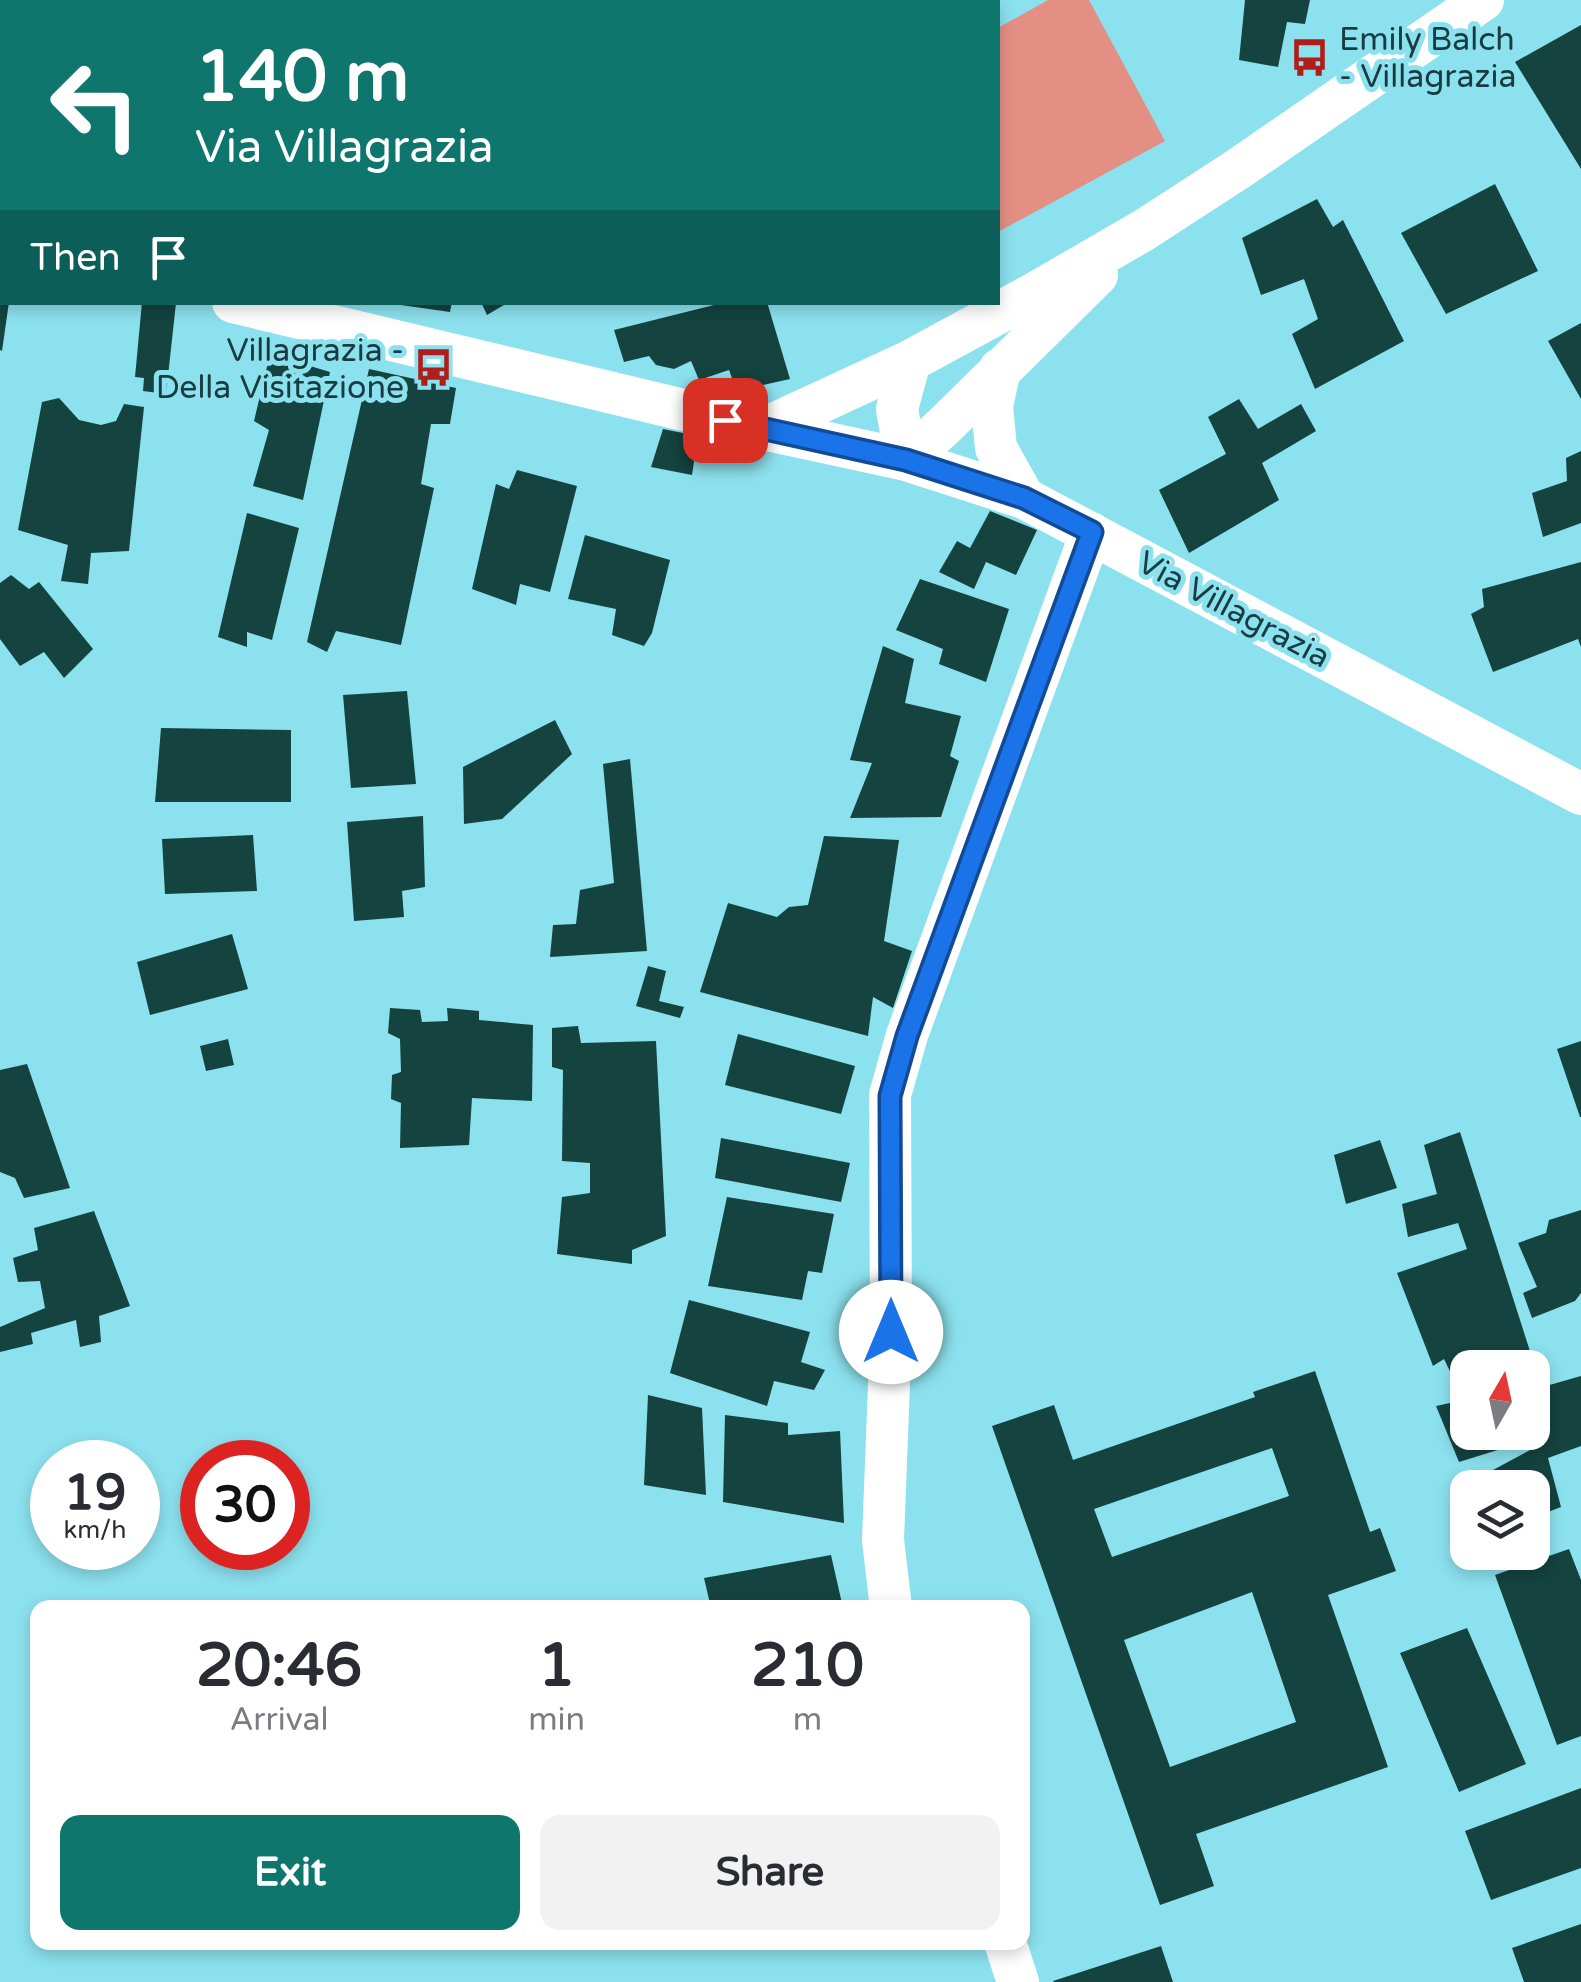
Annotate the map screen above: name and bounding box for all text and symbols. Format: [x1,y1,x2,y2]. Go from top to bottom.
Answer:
place label: Emily Balch - Villagrazia [1339,21,1516,96]
text: 140 m [195,36,409,120]
bus stop icon: Emily Balch - Villagrazia [1288,36,1330,78]
icon: left [30,40,160,170]
text: Via Villagrazia [195,121,494,175]
icon: arrive [141,230,196,285]
text: Then [30,235,121,281]
place label: Villagrazia - Della Visitazione [156,332,404,407]
bus stop icon: Villagrazia - Della Visitazione [413,347,455,389]
pin [683,378,768,463]
icon: arrive [698,393,753,448]
street label: Via Villagrazia [1131,543,1336,676]
position arrow [839,1280,943,1384]
north arrow [1450,1350,1550,1450]
map controls [1450,1350,1550,1570]
speed limit sign: 30 [180,1440,310,1570]
text: 19 [64,1463,126,1523]
button: layers [1450,1470,1550,1570]
text: km/h [64,1515,126,1545]
text: 20:46 [196,1630,362,1702]
text: 1 [538,1630,575,1702]
text: 210 [751,1630,864,1702]
text: Arrival [230,1701,329,1739]
text: min [528,1701,585,1739]
text: m [793,1701,822,1739]
button: Exit [60,1815,520,1930]
button: Share [540,1815,1000,1930]

